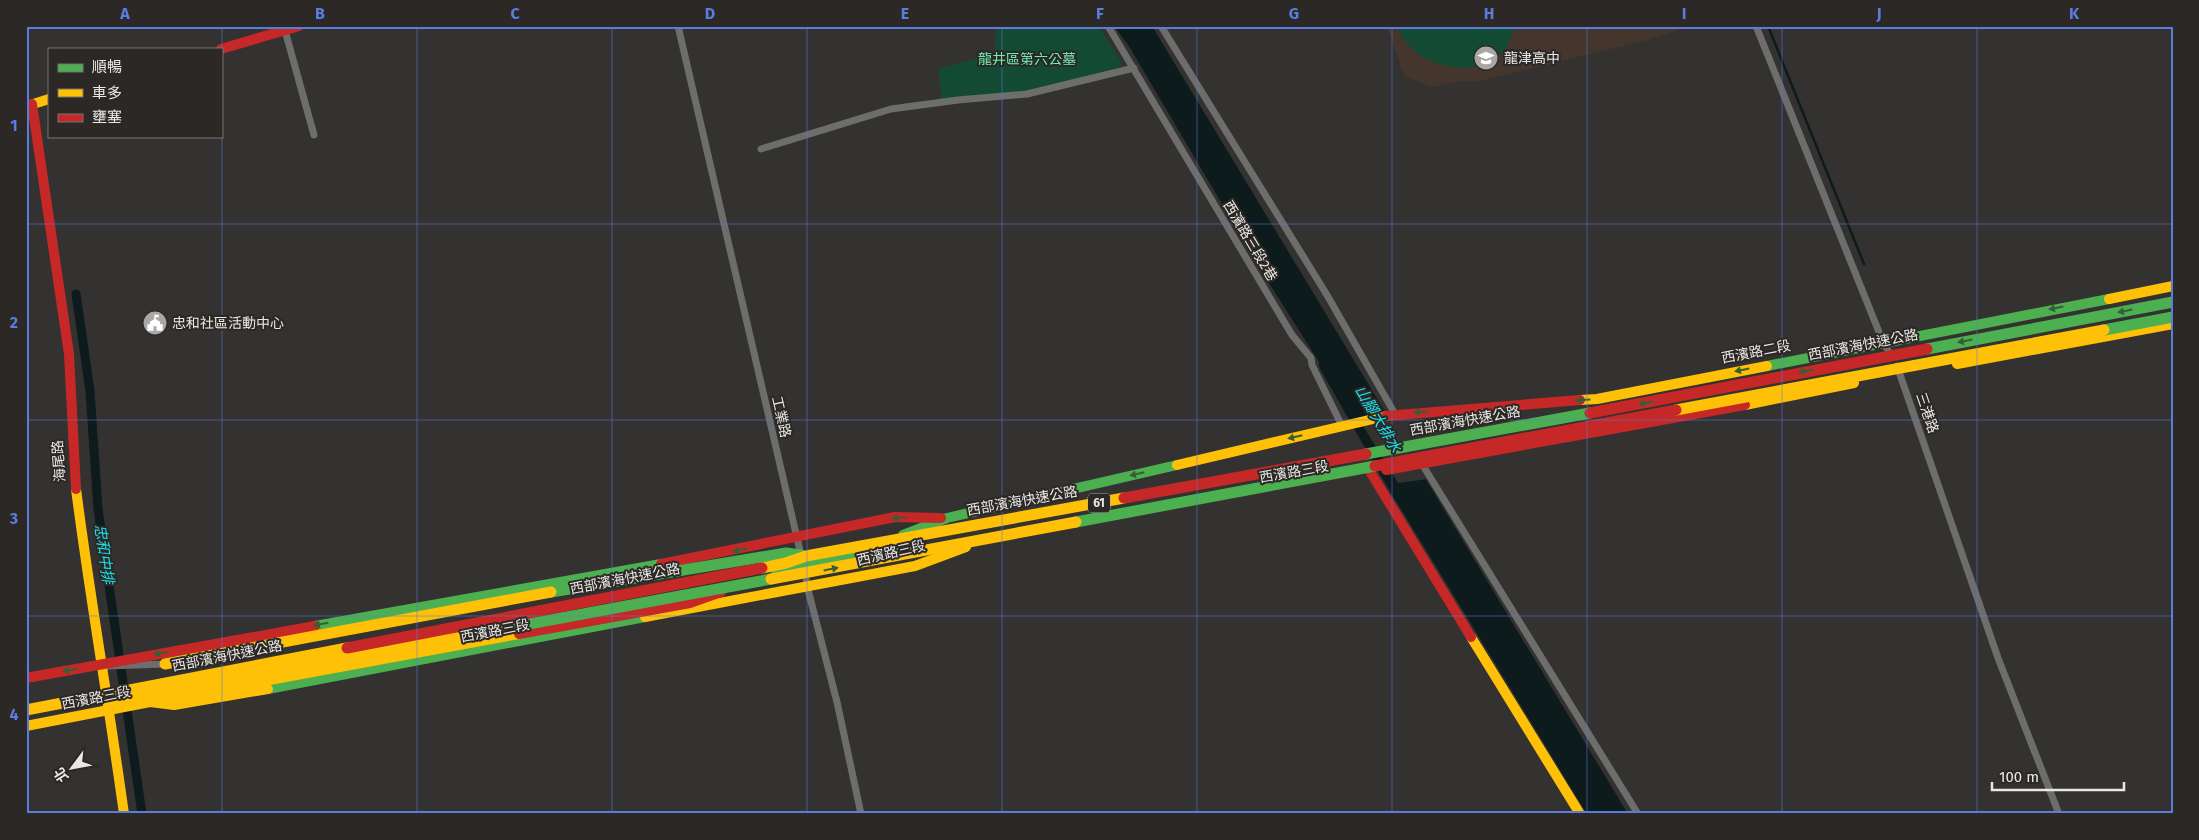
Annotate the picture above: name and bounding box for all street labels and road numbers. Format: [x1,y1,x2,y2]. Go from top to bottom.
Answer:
street label: 西濱路三段2巷 [1219,198,1281,284]
street label: 西部濱海快速公路 [1806,326,1920,364]
street label: 西濱路二段 [1720,337,1792,367]
street label: 三港路 [1912,390,1942,436]
street label: 工業路 [768,395,794,439]
street label: 西部濱海快速公路 [1408,403,1522,439]
street label: 海尾路 [49,439,69,483]
street label: 西濱路三段 [1258,458,1330,486]
street label: 西部濱海快速公路 [965,483,1079,519]
road number: 61 [1088,493,1110,512]
street label: 西濱路三段 [855,537,927,569]
street label: 西部濱海快速公路 [568,560,682,598]
street label: 西濱路三段 [459,616,531,646]
street label: 西部濱海快速公路 [170,637,284,675]
street label: 西濱路三段 [60,683,132,713]

